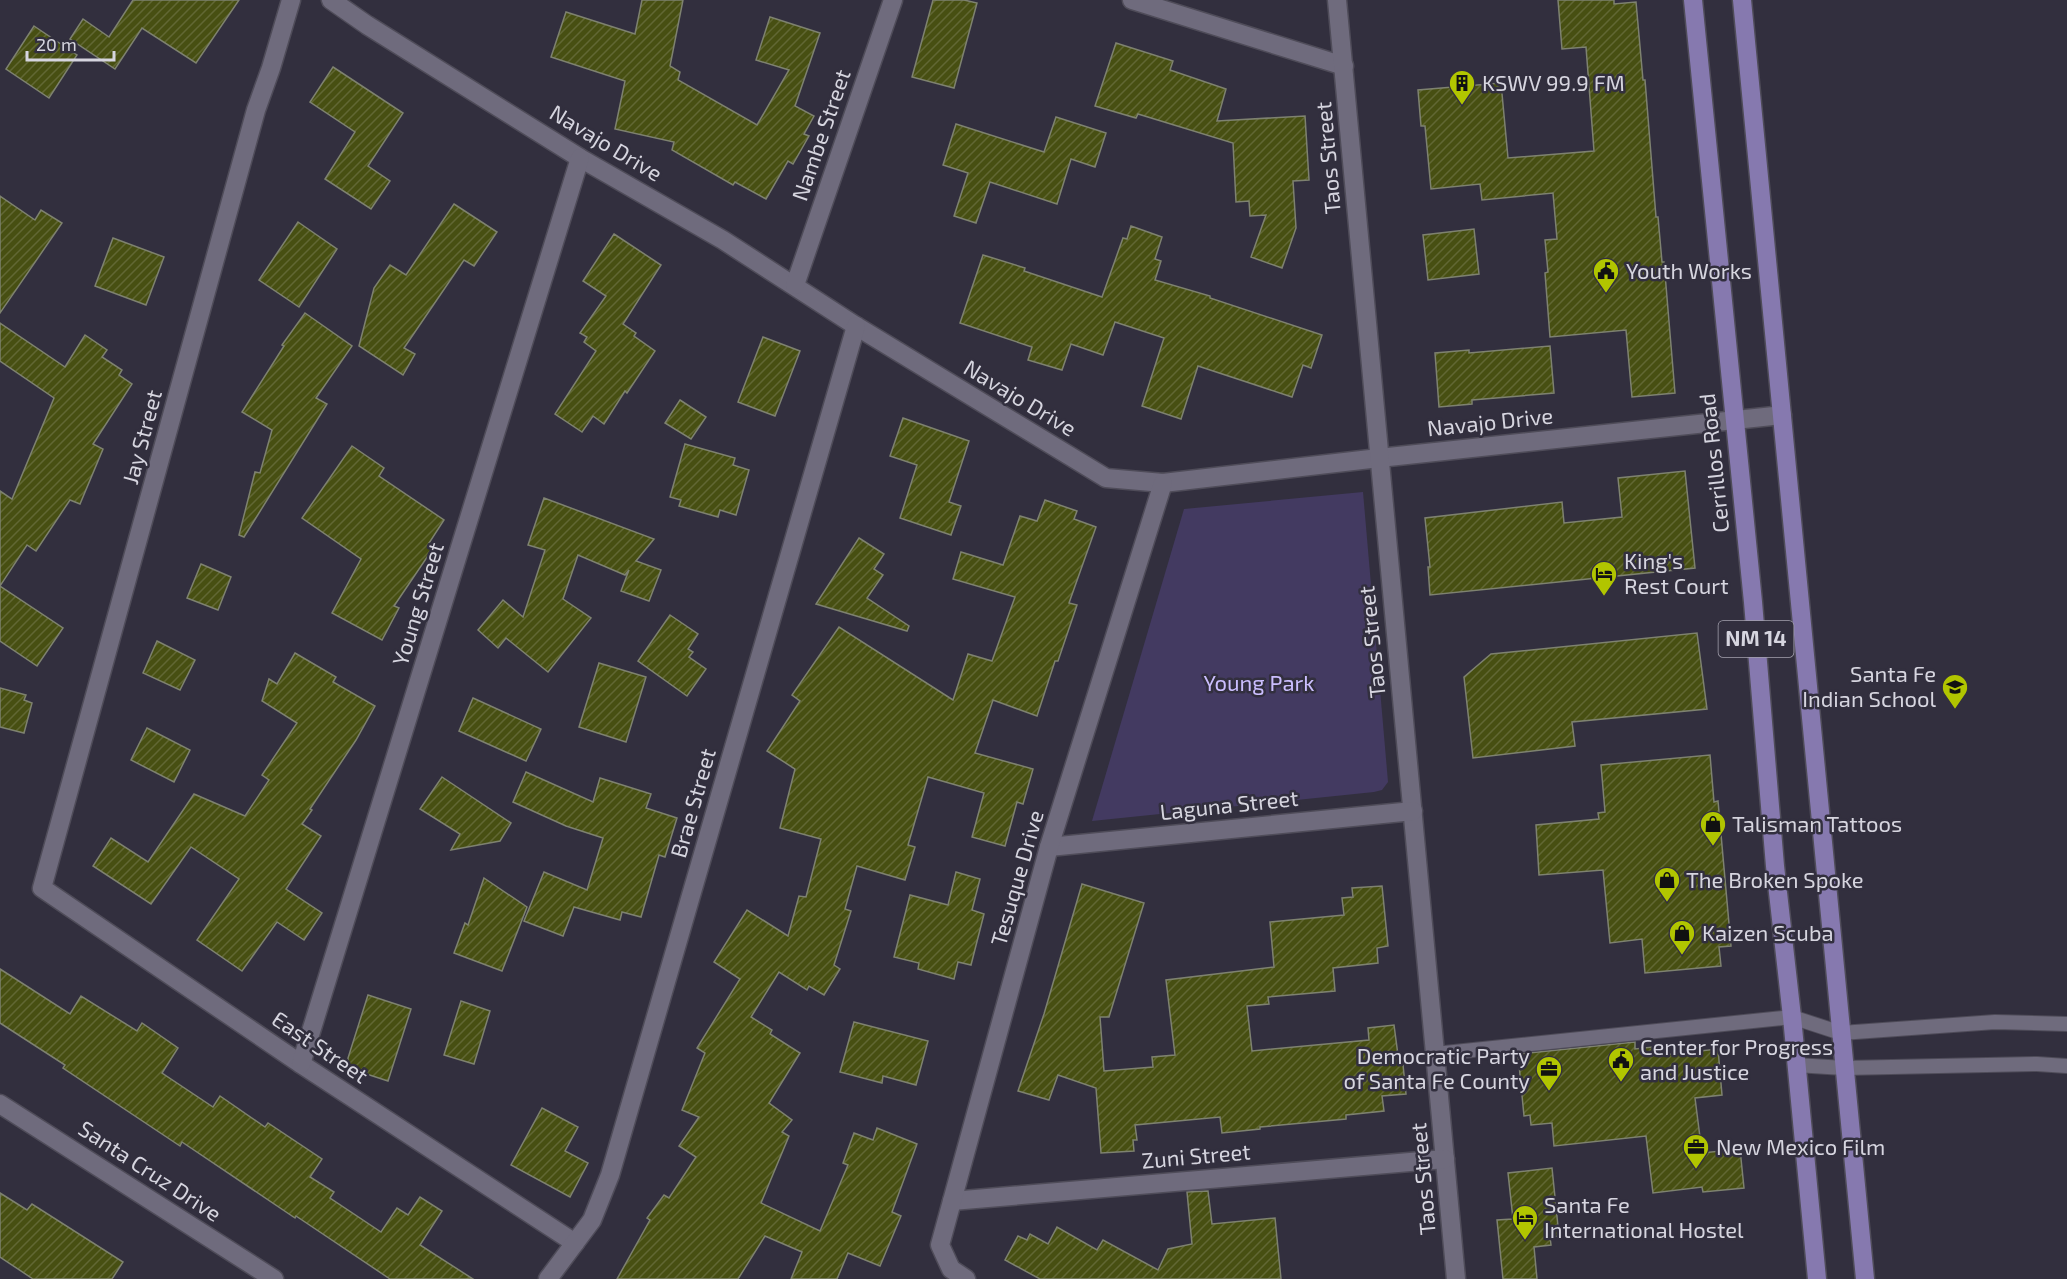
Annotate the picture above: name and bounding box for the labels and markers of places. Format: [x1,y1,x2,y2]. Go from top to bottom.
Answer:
building icon: KSWV 99.9 FM [1447,68,1477,106]
place label: KSWV 99.9 FM [1482,69,1625,95]
public building icon: Youth Works [1591,256,1621,294]
place label: Youth Works [1626,257,1752,283]
place label: King's Rest Court [1624,547,1729,598]
hotel icon: King's Rest Court [1589,559,1619,597]
place label: Santa Fe Indian School [1802,660,1936,711]
school or university icon: Santa Fe Indian School [1940,672,1970,710]
shop icon: Talisman Tattoos [1698,809,1728,847]
place label: Talisman Tattoos [1732,810,1902,836]
shop icon: The Broken Spoke [1652,865,1682,903]
place label: The Broken Spoke [1686,866,1864,892]
shop icon: Kaizen Scuba [1667,918,1697,956]
place label: Kaizen Scuba [1702,919,1834,945]
place label: Center for Progress and Justice [1640,1033,1833,1084]
place label: Democratic Party of Santa Fe County [1344,1042,1530,1093]
public building icon: Center for Progress and Justice [1606,1045,1636,1083]
office icon: Democratic Party of Santa Fe County [1534,1054,1564,1092]
office icon: New Mexico Film [1681,1132,1711,1170]
place label: New Mexico Film [1716,1133,1885,1159]
place label: Santa Fe International Hostel [1544,1191,1744,1242]
hotel icon: Santa Fe International Hostel [1510,1203,1540,1241]

